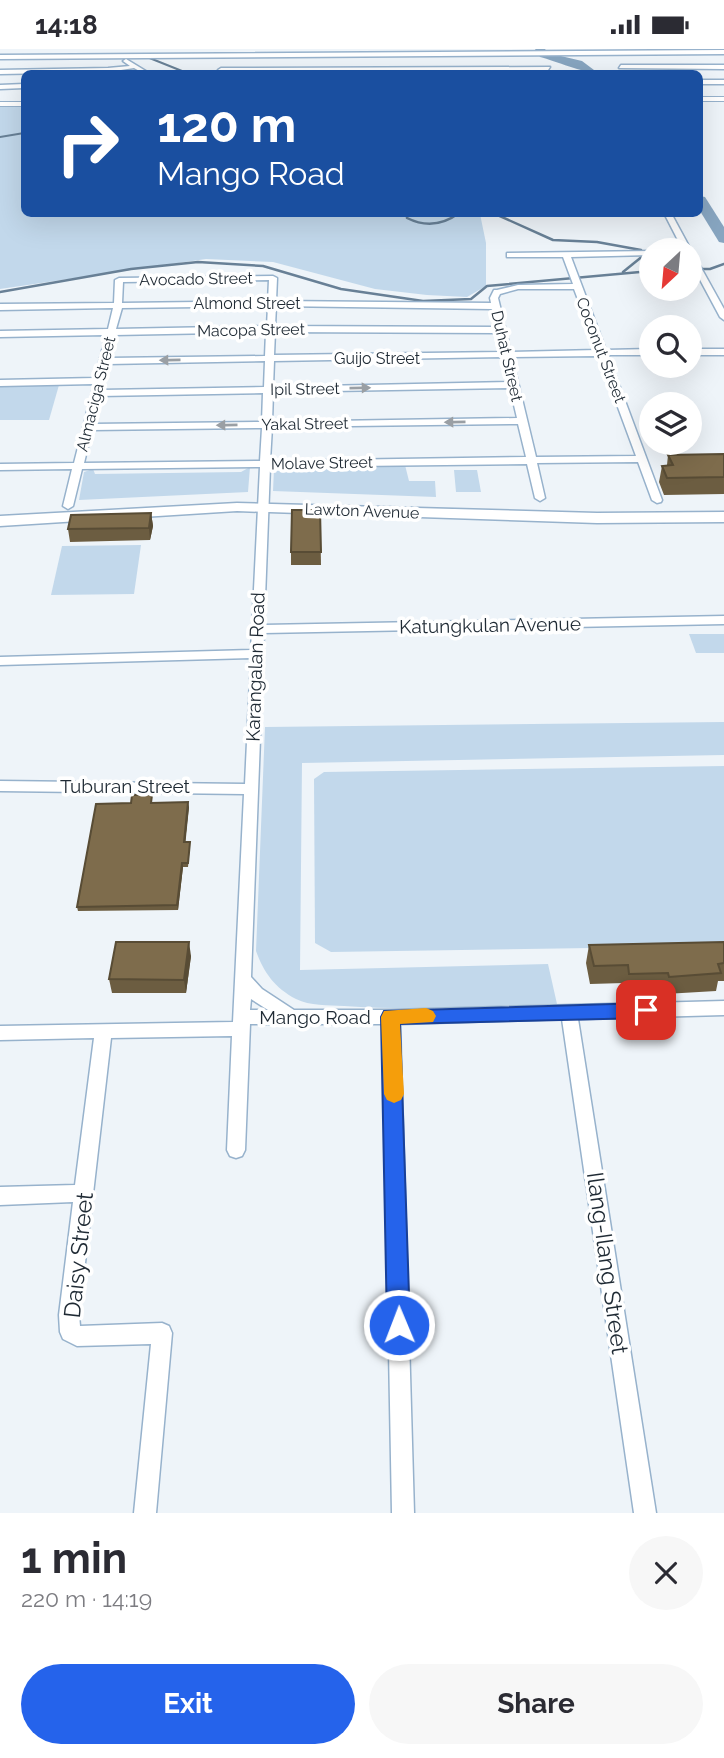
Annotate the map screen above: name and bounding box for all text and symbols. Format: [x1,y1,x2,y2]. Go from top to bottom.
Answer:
text: 14:18 [35,10,98,40]
text: 120 m [157,96,296,153]
icon: right [42,98,133,189]
text: Mango Road [157,155,345,192]
north arrow [639,238,702,301]
map controls [639,238,702,455]
street label: Avocado Street [139,269,254,289]
street label: Almond Street [193,294,301,313]
street label: Coconut Street [572,295,630,406]
street label: Duhat Street [487,309,527,404]
button: search [639,315,702,378]
street label: Macopa Street [197,320,306,340]
street label: Almaciga Street [73,334,120,454]
street label: Guijo Street [334,349,421,368]
one-way arrow [158,354,180,366]
street label: Ipil Street [270,379,341,399]
one-way arrow [350,382,372,394]
button: layers [639,392,702,455]
street label: Yakal Street [261,414,349,434]
one-way arrow [443,416,465,427]
one-way arrow [216,419,238,431]
street label: Molave Street [271,453,374,473]
street label: Lawton Avenue [304,500,420,522]
street label: Karangalan Road [241,592,269,742]
street label: Katungkulan Avenue [399,612,581,638]
street label: Tuburan Street [60,775,191,797]
pin [616,980,676,1040]
icon: arrive [627,991,665,1029]
street label: Mango Road [259,1006,371,1028]
street label: Ilang-Ilang Street [582,1170,634,1356]
street label: Daisy Street [58,1191,98,1319]
position arrow [362,1288,436,1362]
text: 1 min [21,1534,127,1583]
button: close [629,1536,703,1610]
text: 220 m · 14:19 [21,1585,152,1612]
button: Exit [21,1664,355,1744]
button: Share [369,1664,703,1744]

